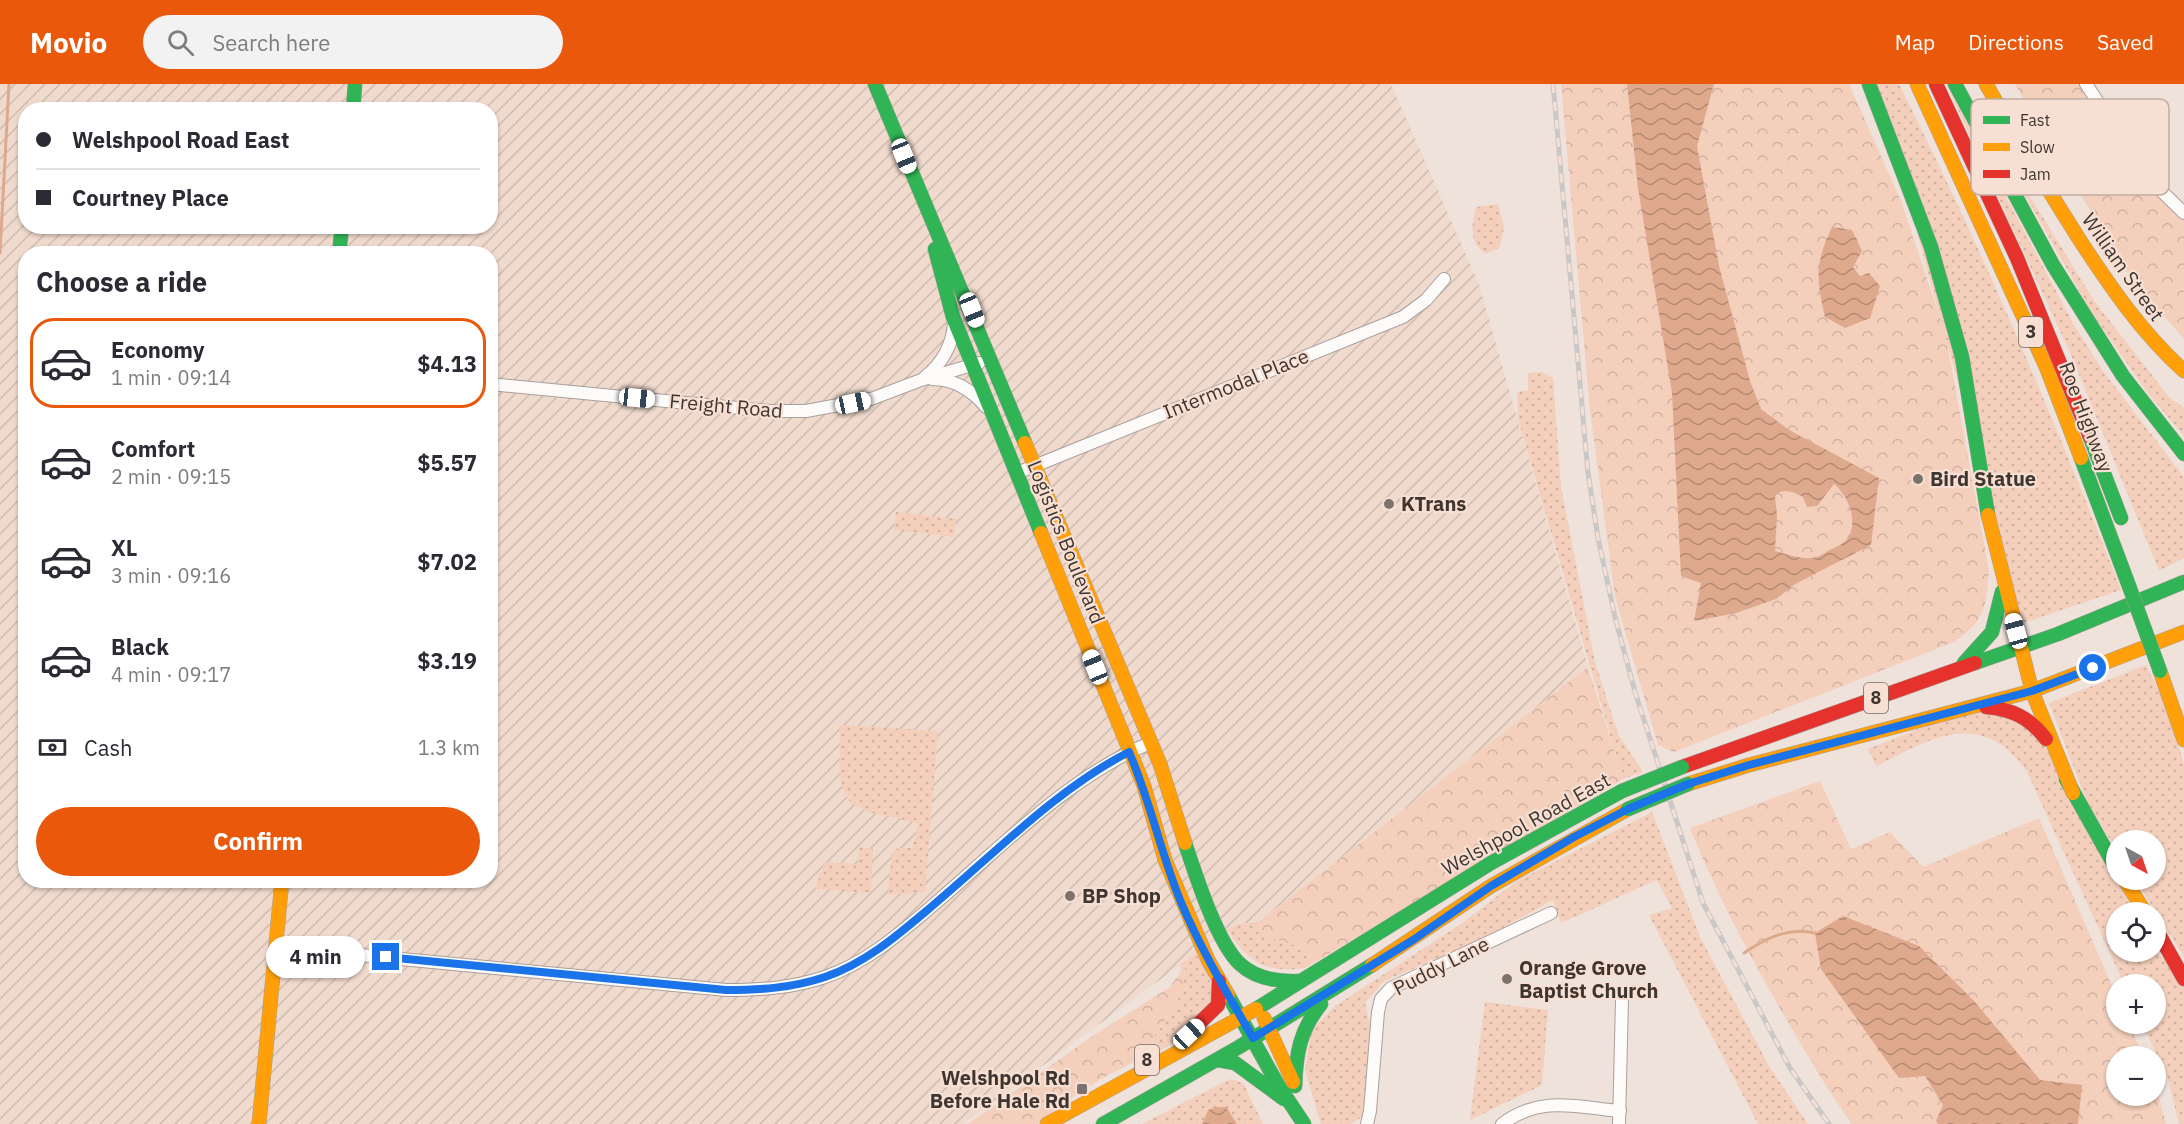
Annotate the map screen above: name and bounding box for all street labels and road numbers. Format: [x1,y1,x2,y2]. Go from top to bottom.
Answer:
street label: William Street [2076,207,2171,326]
road number: 3 [2019,317,2043,347]
street label: Intermodal Place [1159,342,1313,425]
street label: Roe Highway [2053,358,2120,476]
street label: Freight Road [668,387,784,424]
street label: Logistics Boulevard [1021,456,1112,627]
road number: 8 [1864,683,1888,713]
street label: Welshpool Road East [1437,766,1615,881]
street label: Puddy Lane [1388,930,1493,1001]
road number: 8 [1135,1045,1159,1075]

